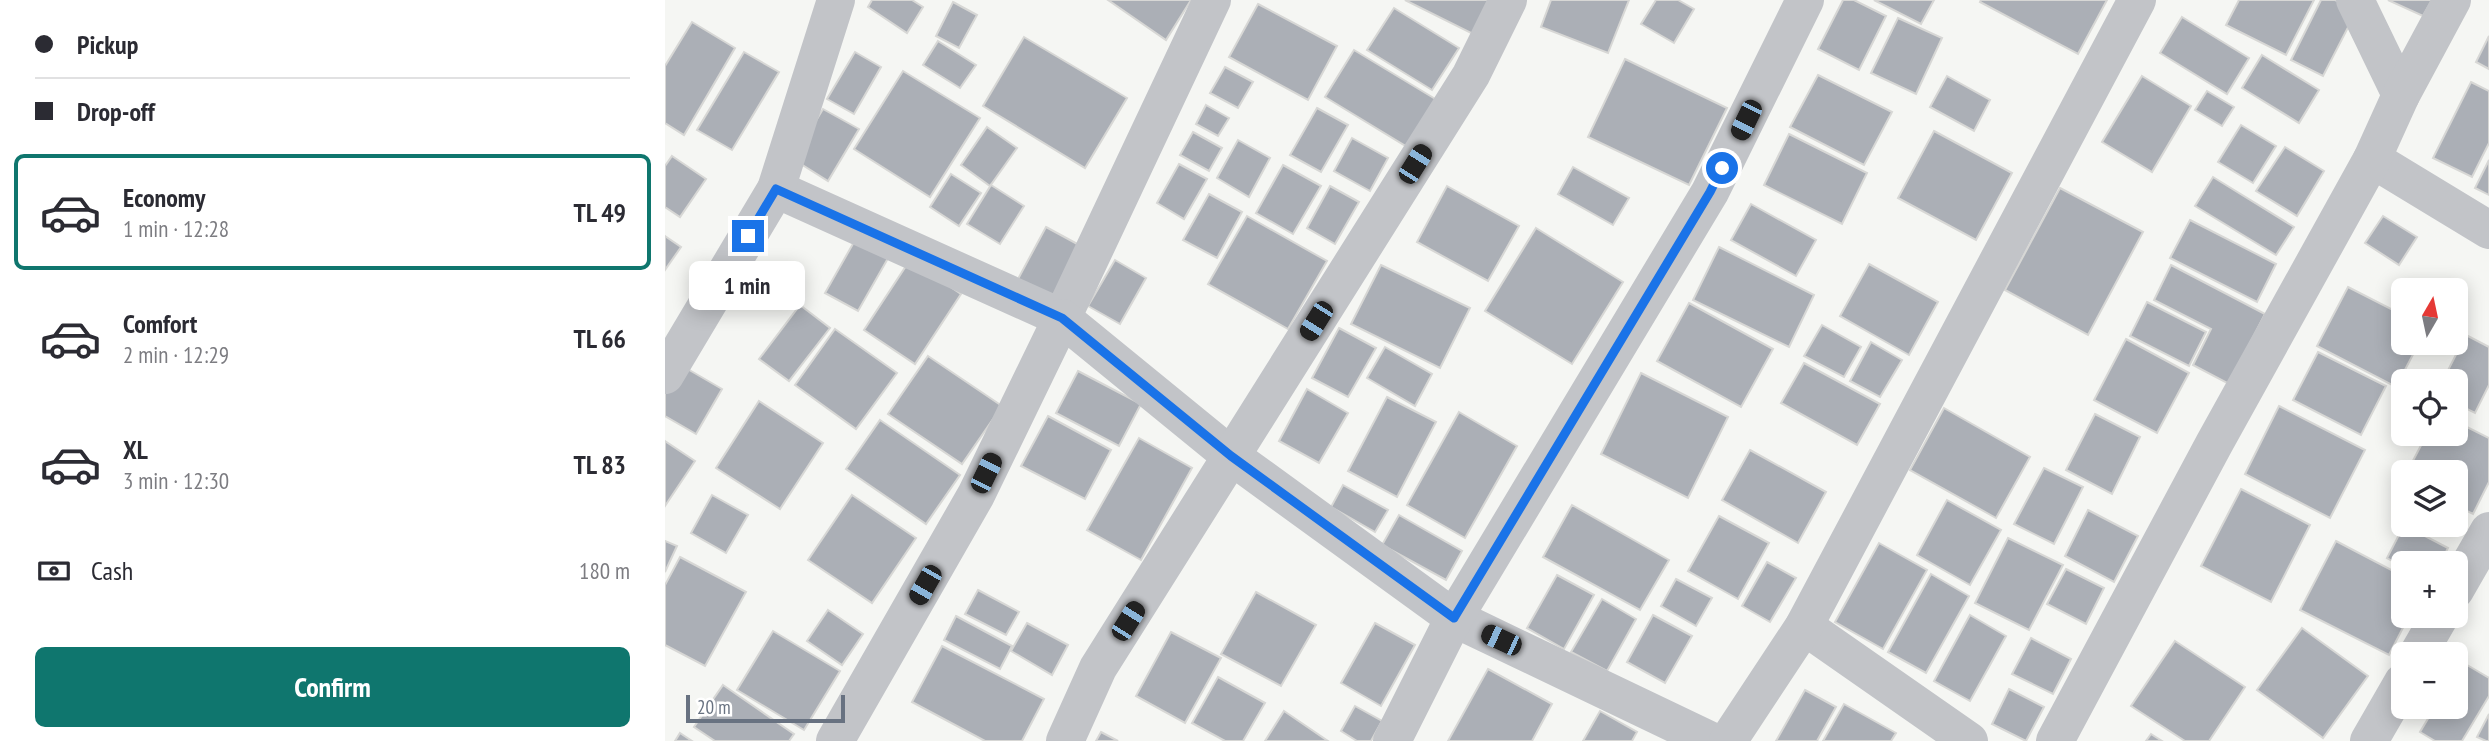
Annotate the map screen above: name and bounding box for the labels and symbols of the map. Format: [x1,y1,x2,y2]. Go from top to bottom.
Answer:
car [1728,97,1765,143]
car [1395,141,1436,187]
route start [1706,152,1738,184]
route end [732,220,764,252]
callout: 1 min [690,260,806,310]
north arrow [2391,278,2467,355]
car [1296,298,1337,344]
car [968,450,1005,496]
car [906,562,945,608]
car [1108,598,1149,644]
car [1478,622,1525,658]
scale bar [686,692,845,724]

